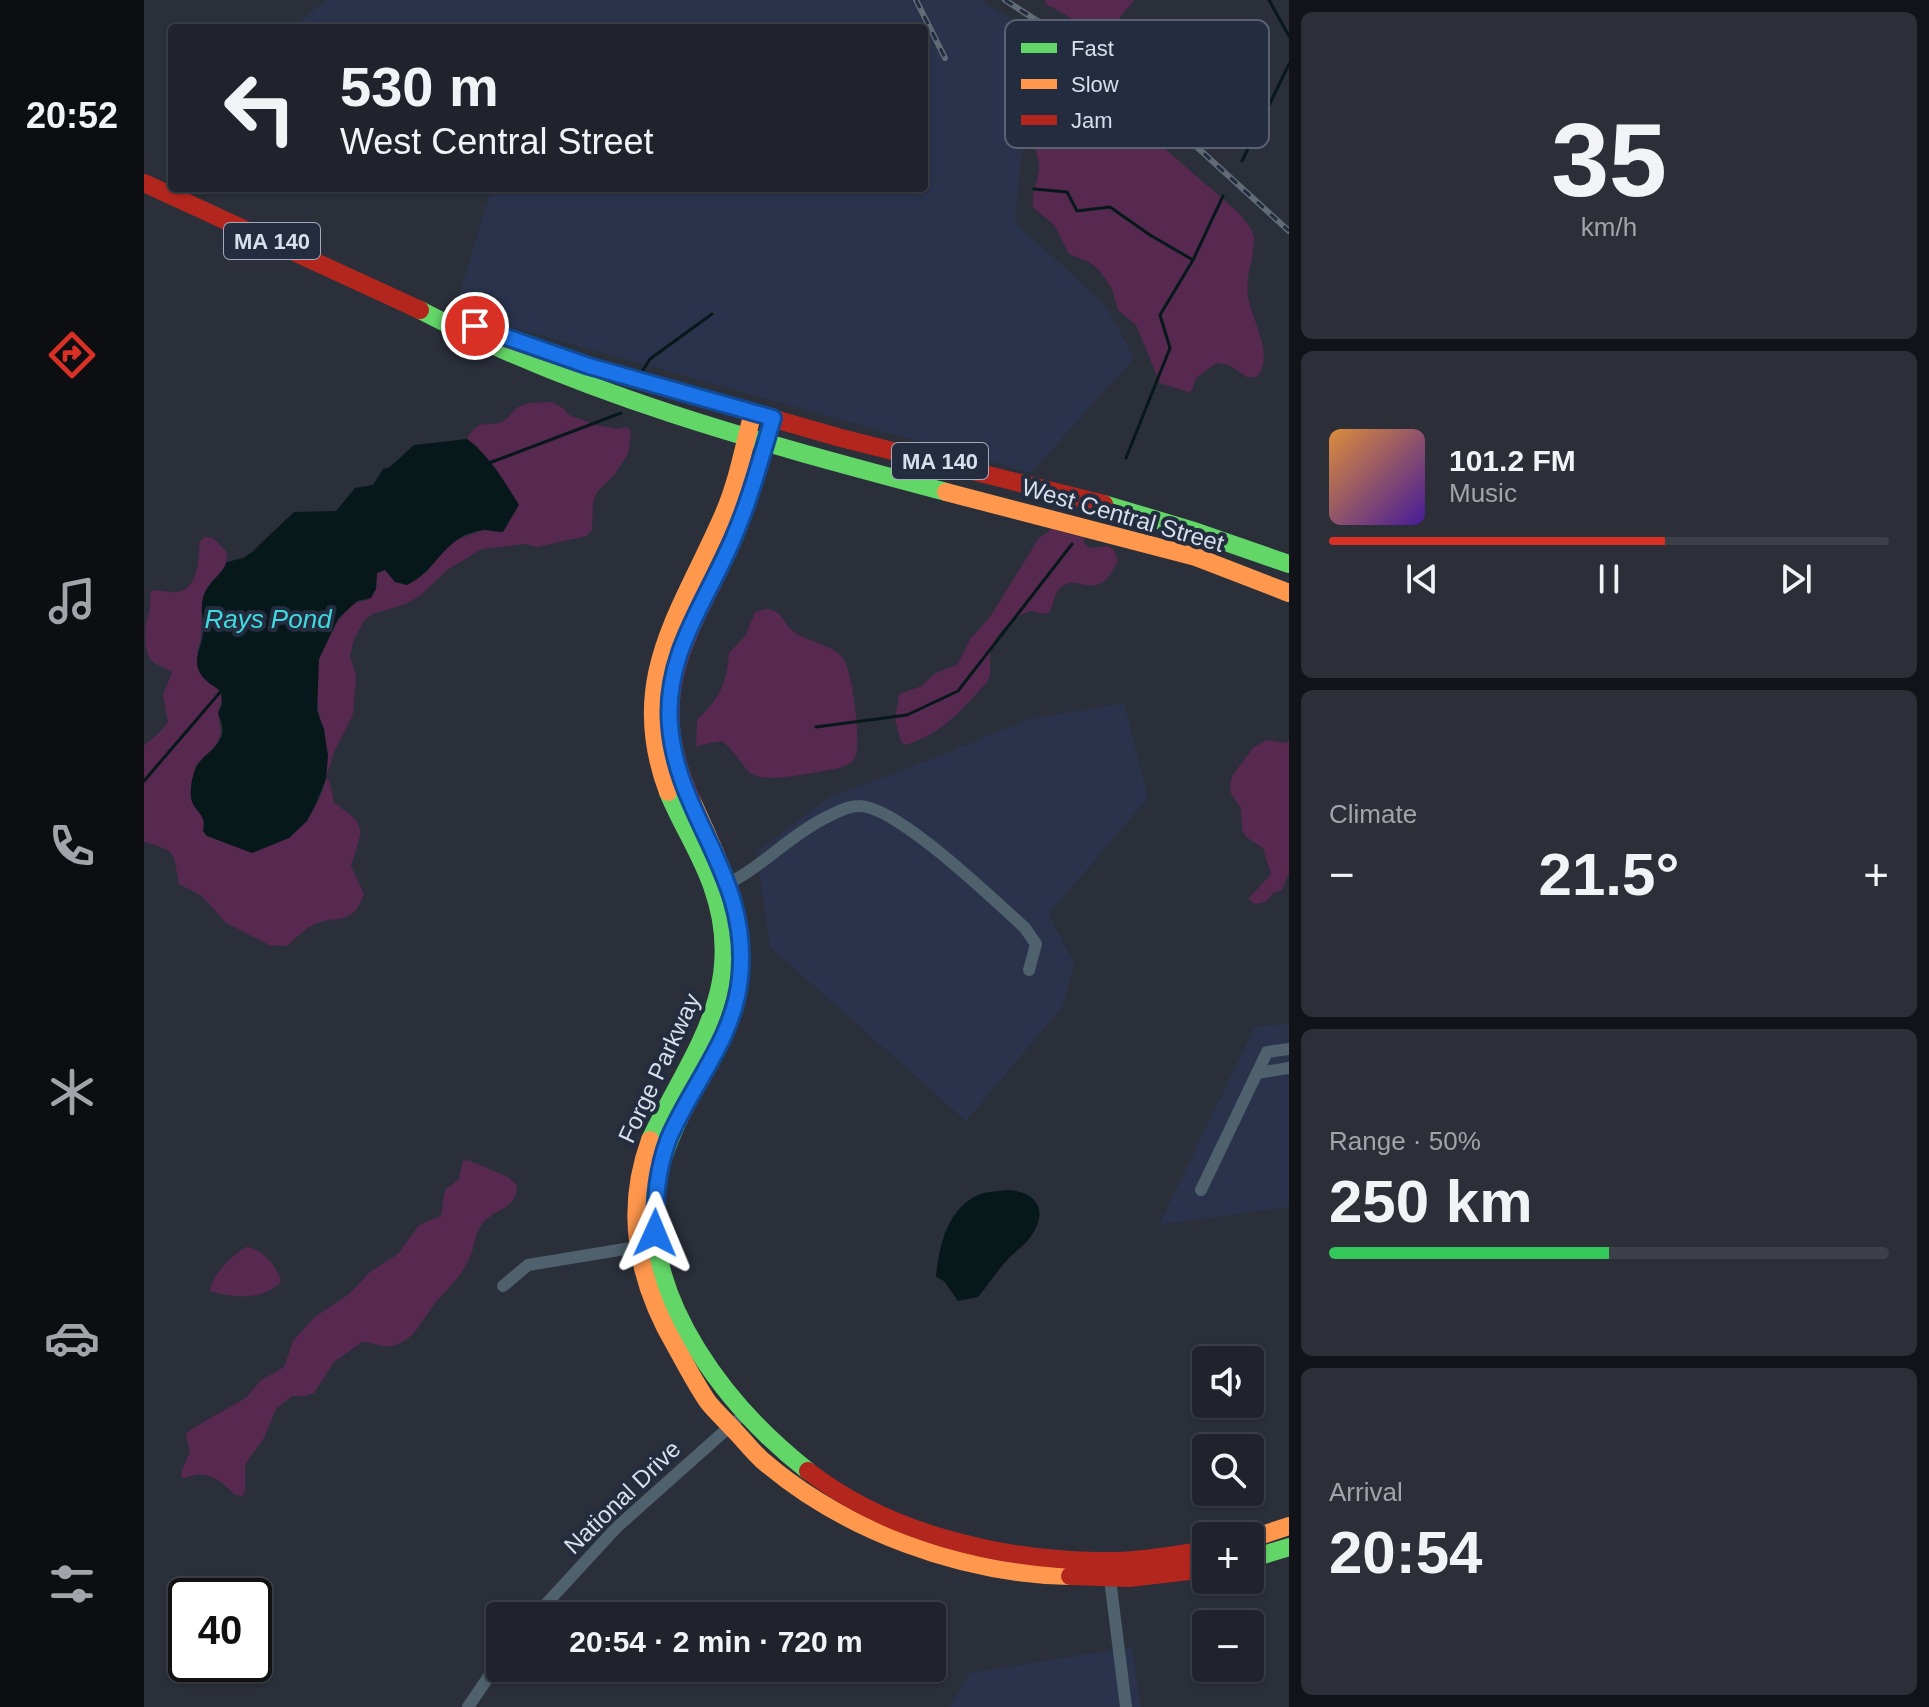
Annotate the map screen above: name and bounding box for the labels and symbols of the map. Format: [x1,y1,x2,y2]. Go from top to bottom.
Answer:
legend [1005,20,1269,148]
text: Fast [1071,36,1114,61]
text: Slow [1071,72,1119,97]
text: Jam [1071,108,1113,133]
road number: MA 140 [224,223,320,259]
pin [441,292,509,360]
road number: MA 140 [892,443,988,479]
street label: West Central Street [1019,473,1227,557]
water label: Rays Pond [204,604,333,634]
street label: Forge Parkway [613,989,705,1147]
position arrow [613,1191,697,1275]
street label: National Drive [558,1435,686,1559]
speed limit sign: 40 [168,1578,272,1682]

